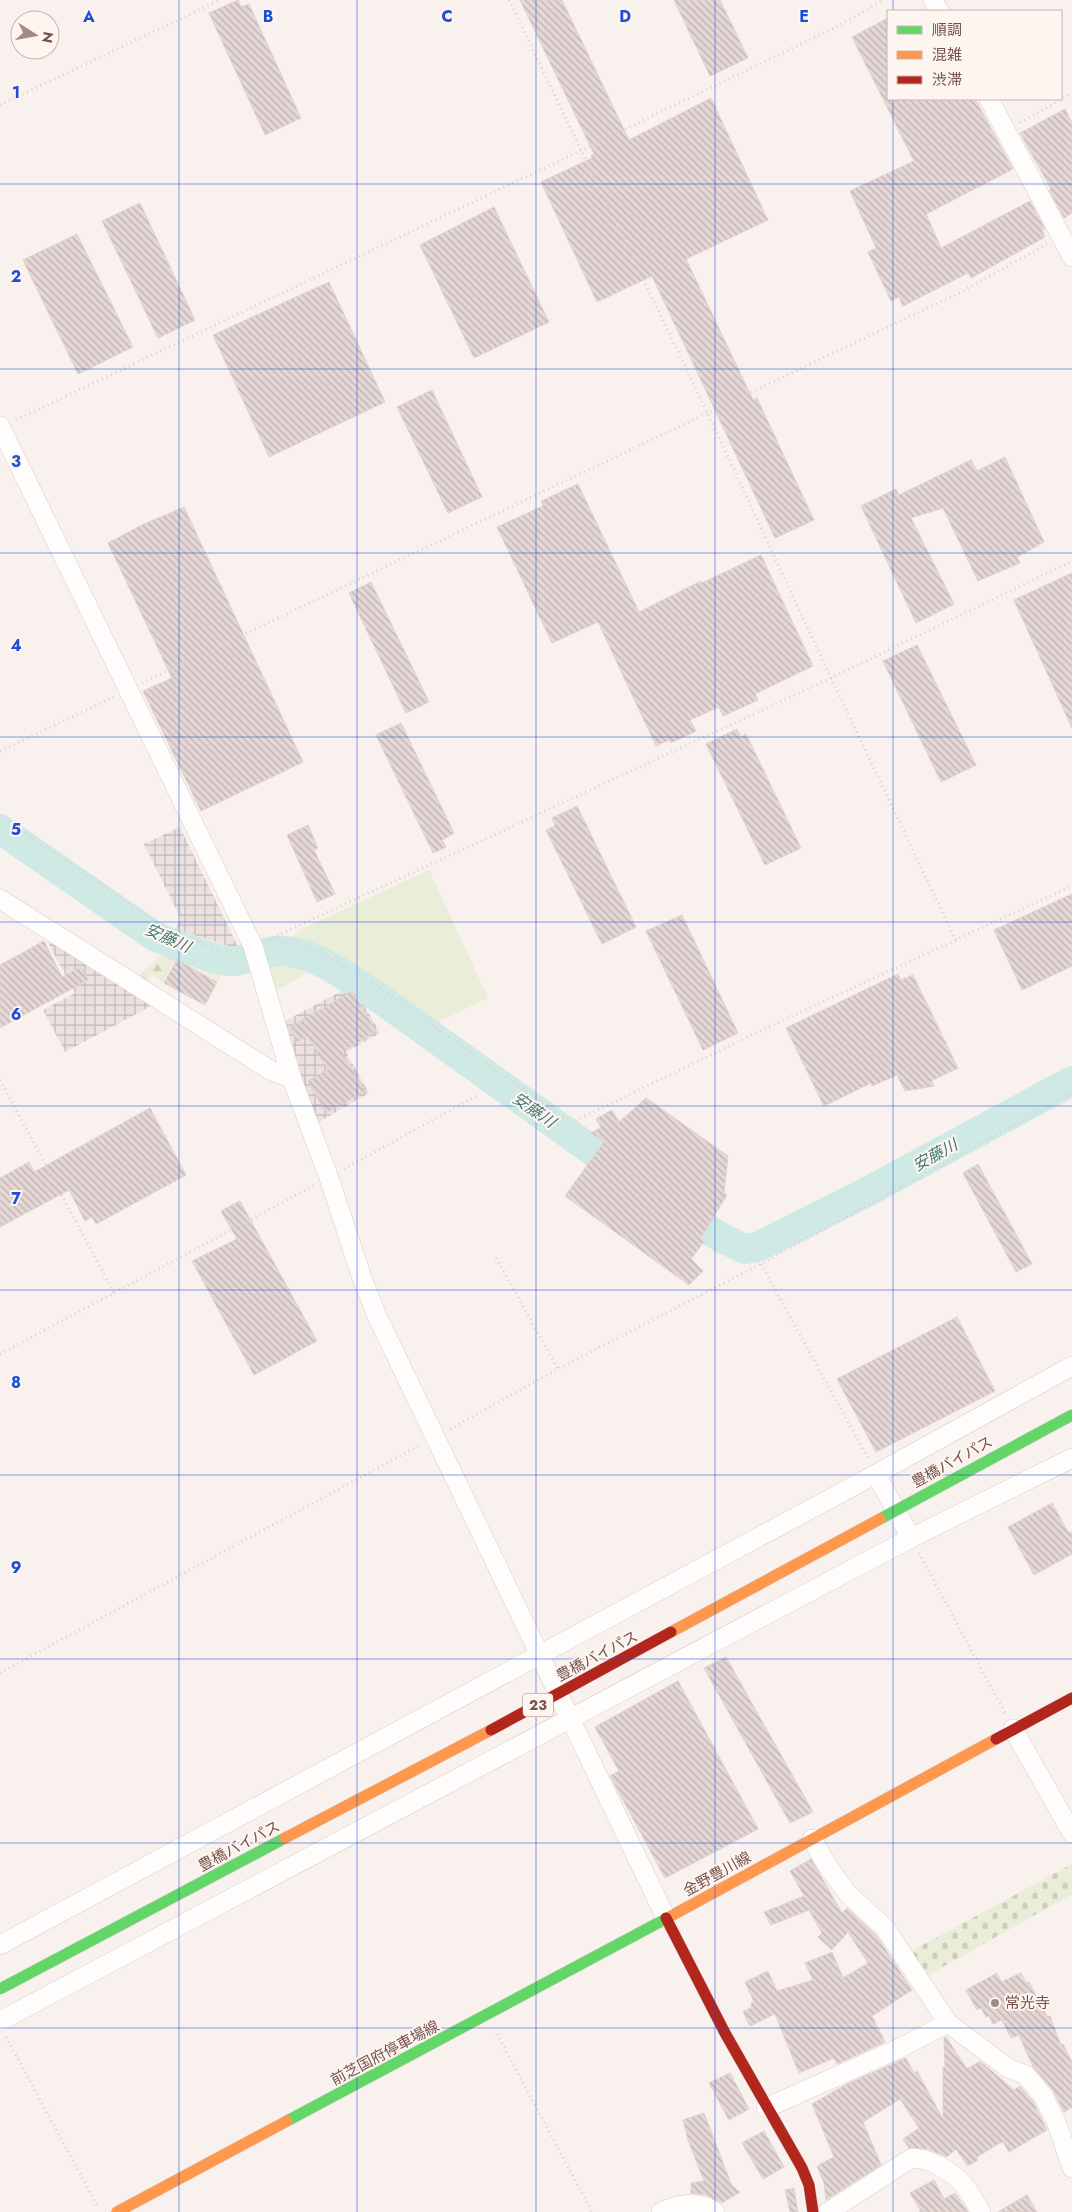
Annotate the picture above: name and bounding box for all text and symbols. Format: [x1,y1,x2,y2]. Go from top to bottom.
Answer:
text: A [82,5,95,28]
text: B [263,5,273,28]
text: C [441,5,453,28]
text: D [619,5,631,28]
text: E [799,5,809,28]
north arrow [10,10,60,60]
legend [887,10,1062,100]
text: 順調 [932,19,962,41]
text: N [37,30,59,45]
text: 混雑 [932,44,962,66]
text: 渋滞 [932,69,962,91]
text: 1 [12,81,20,104]
text: 2 [11,265,21,288]
text: 3 [11,450,21,473]
text: 4 [10,634,22,657]
text: 5 [11,818,21,841]
water label: 安藤川 [141,918,196,959]
text: 6 [11,1003,21,1026]
water label: 安藤川 [508,1087,562,1134]
water label: 安藤川 [908,1132,963,1177]
text: 7 [11,1187,21,1210]
text: 8 [11,1371,21,1394]
street label: 豊橋バイパス [907,1431,997,1493]
text: 9 [11,1556,21,1579]
street label: 豊橋バイパス [552,1625,642,1687]
road number: 23 [523,1694,553,1716]
street label: 豊橋バイパス [194,1815,284,1877]
street label: 金野豊川線 [679,1846,755,1902]
place label: 常光寺 [1005,1992,1050,2014]
marker: 常光寺 [989,1997,1001,2009]
street label: 前芝国府停車場線 [327,2015,443,2091]

